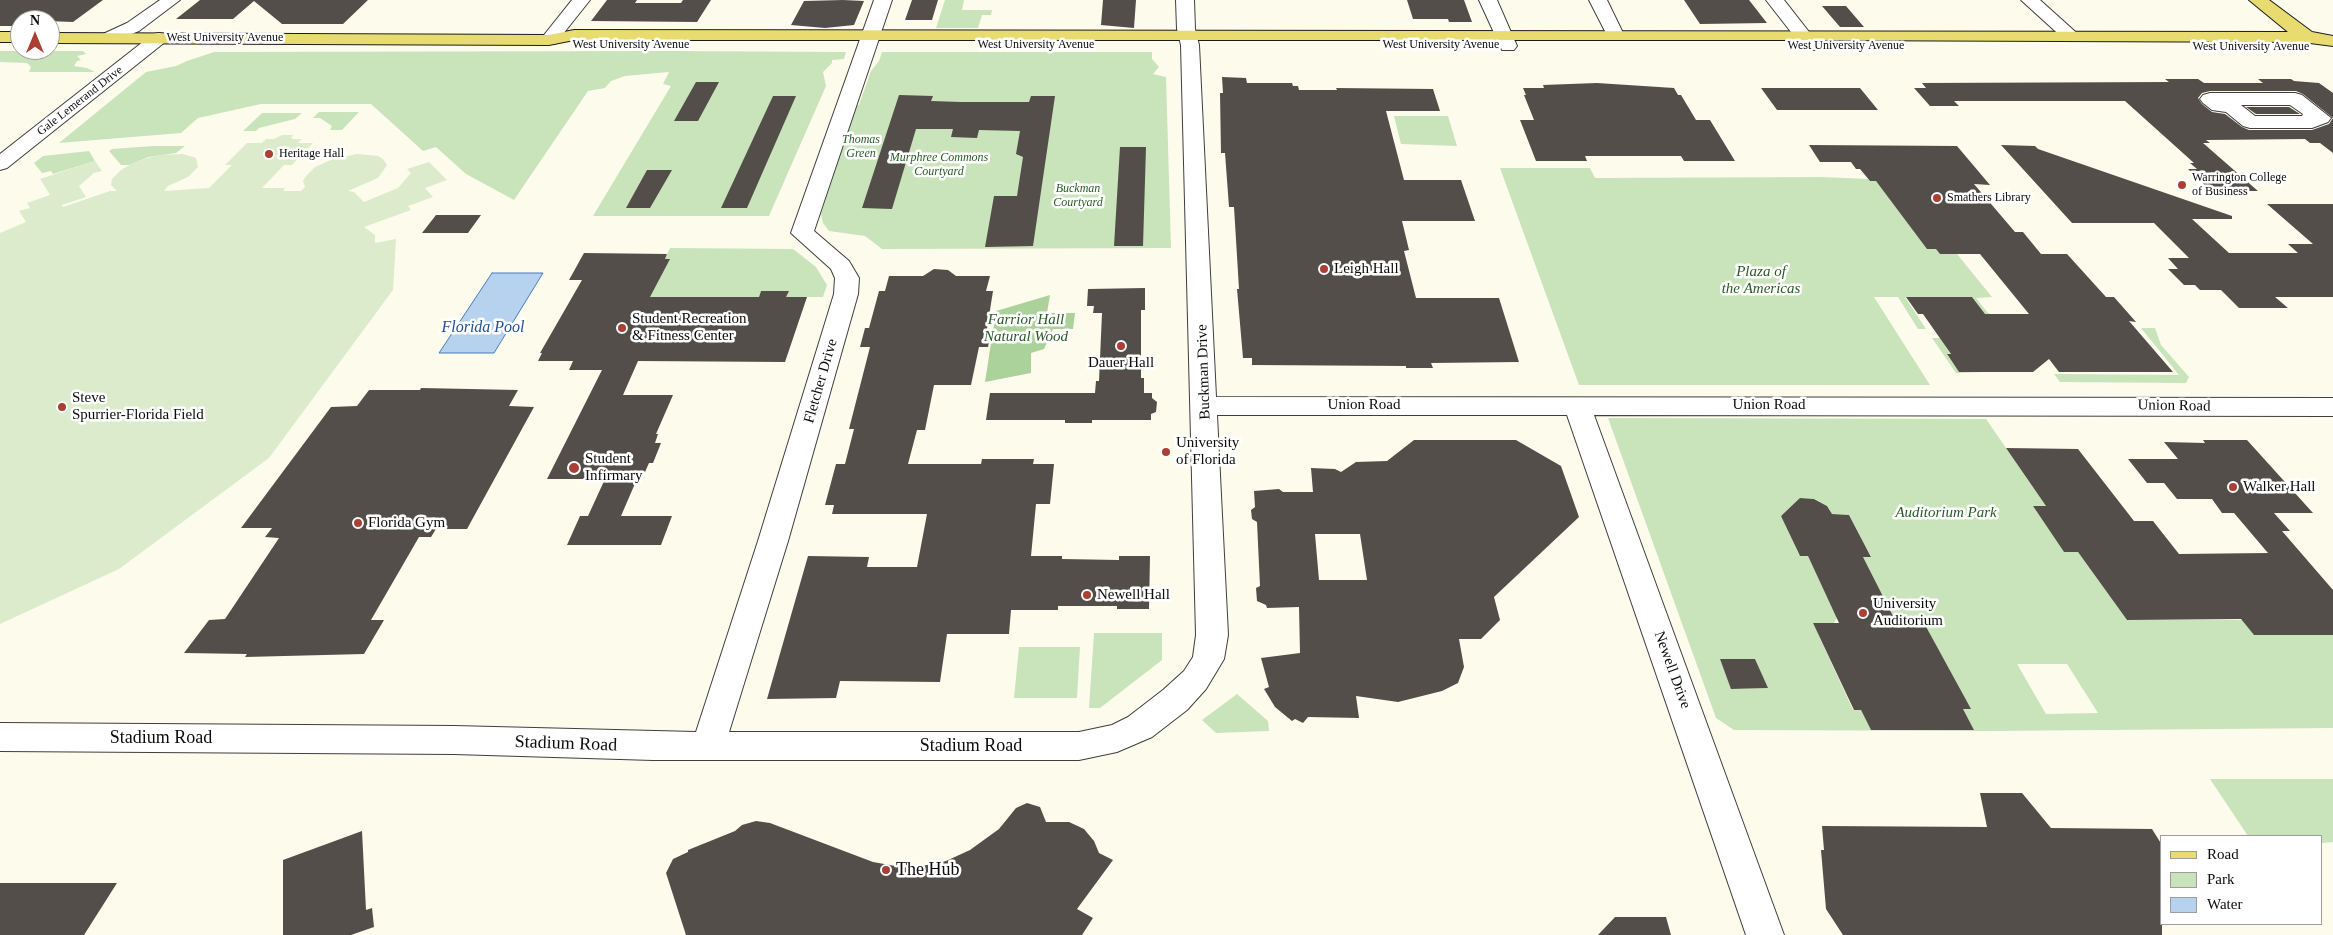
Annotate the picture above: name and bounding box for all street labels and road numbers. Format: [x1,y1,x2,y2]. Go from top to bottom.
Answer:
street label: West University Avenue [167,31,283,45]
street label: West University Avenue [573,38,689,52]
street label: West University Avenue [978,38,1094,52]
street label: West University Avenue [1383,38,1499,52]
street label: West University Avenue [1788,39,1904,53]
street label: West University Avenue [2193,40,2309,54]
street label: Gale Lemerand Drive [34,63,126,139]
street label: Buckman Drive [1193,324,1215,420]
street label: Fletcher Drive [800,337,842,425]
street label: Union Road [1328,396,1400,414]
street label: Union Road [1733,396,1805,414]
street label: Union Road [2137,396,2211,416]
street label: Newell Drive [1650,629,1694,711]
street label: Stadium Road [110,727,212,749]
street label: Stadium Road [514,731,618,757]
street label: Stadium Road [920,735,1022,757]

